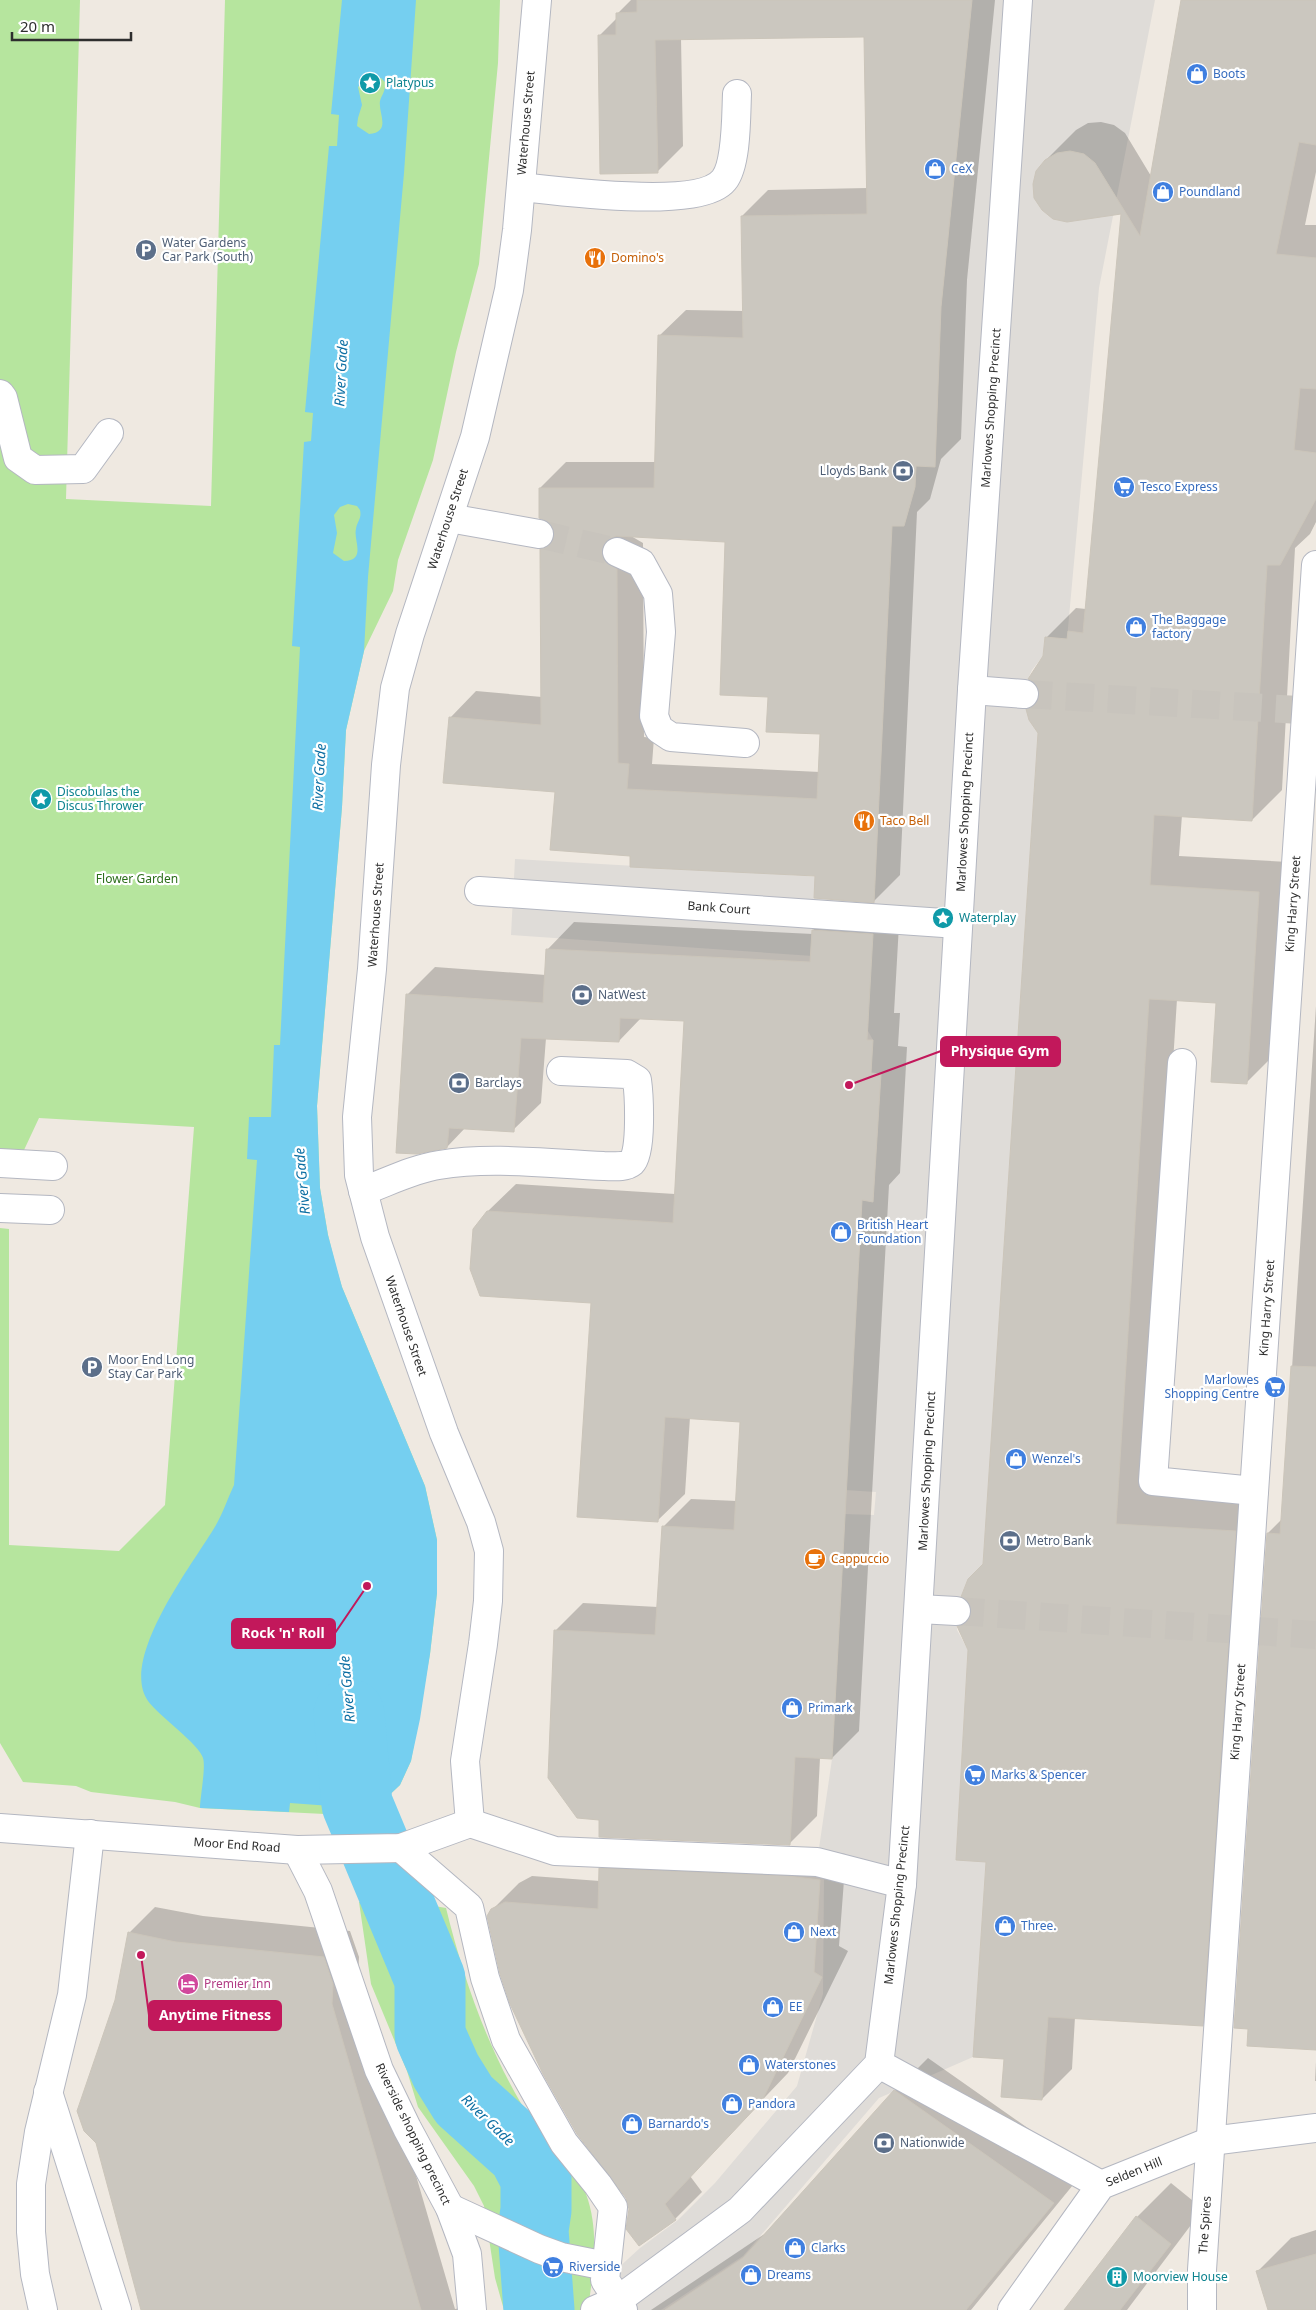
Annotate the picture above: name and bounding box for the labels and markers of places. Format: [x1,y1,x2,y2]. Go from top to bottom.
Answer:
shop icon: Boots [1185,62,1209,86]
place label: Boots [1213,65,1246,82]
place icon: Platypus [358,71,382,95]
place label: Platypus [386,74,434,91]
shop icon: CeX [923,157,947,181]
place label: CeX [951,160,972,177]
shop icon: Poundland [1151,180,1175,204]
place label: Poundland [1179,183,1240,200]
place label: Water Gardens Car Park (South) [162,234,253,265]
parking icon: Water Gardens Car Park (South) [134,238,158,262]
restaurant icon: Domino's [583,246,607,270]
place label: Domino's [611,249,664,266]
bank icon: Lloyds Bank [891,459,915,483]
place label: Lloyds Bank [820,462,888,479]
supermarket icon: Tesco Express [1112,475,1136,499]
place label: Tesco Express [1140,478,1218,495]
place label: The Baggage factory [1152,611,1226,642]
shop icon: The Baggage factory [1124,615,1148,639]
place label: Discobulas the Discus Thrower [57,783,144,814]
place icon: Discobulas the Discus Thrower [29,787,53,811]
restaurant icon: Taco Bell [852,809,876,833]
place label: Taco Bell [880,812,929,829]
place icon: Waterplay [931,906,955,930]
place label: Waterplay [959,909,1017,926]
bank icon: NatWest [570,983,594,1007]
place label: NatWest [598,986,647,1003]
callout: Physique Gym [941,1037,1060,1066]
bank icon: Barclays [447,1071,471,1095]
place label: Barclays [475,1074,522,1091]
place label: British Heart Foundation [857,1216,929,1247]
shop icon: British Heart Foundation [829,1220,853,1244]
place label: Moor End Long Stay Car Park [108,1351,194,1382]
parking icon: Moor End Long Stay Car Park [80,1355,104,1379]
place label: Marlowes Shopping Centre [1164,1371,1259,1402]
supermarket icon: Marlowes Shopping Centre [1263,1375,1287,1399]
shop icon: Wenzel's [1004,1447,1028,1471]
place label: Wenzel's [1032,1450,1081,1467]
bank icon: Metro Bank [998,1529,1022,1553]
place label: Metro Bank [1026,1532,1092,1549]
cafe icon: Cappuccio [803,1547,827,1571]
place label: Cappuccio [831,1550,889,1567]
callout: Rock 'n' Roll [232,1619,335,1648]
shop icon: Primark [780,1696,804,1720]
place label: Primark [808,1699,853,1716]
supermarket icon: Marks & Spencer [963,1763,987,1787]
place label: Marks & Spencer [991,1766,1086,1783]
shop icon: Three. [993,1914,1017,1938]
place label: Three. [1021,1917,1057,1934]
shop icon: Next [782,1920,806,1944]
place label: Next [810,1923,837,1940]
hotel icon: Premier Inn [176,1972,200,1996]
place label: Premier Inn [204,1975,271,1992]
shop icon: EE [761,1995,785,2019]
place label: EE [789,1998,802,2015]
callout: Anytime Fitness [149,2001,281,2030]
shop icon: Waterstones [737,2053,761,2077]
place label: Waterstones [765,2056,836,2073]
shop icon: Pandora [720,2092,744,2116]
place label: Pandora [748,2095,796,2112]
shop icon: Barnardo's [620,2112,644,2136]
place label: Barnardo's [648,2115,709,2132]
bank icon: Nationwide [872,2131,896,2155]
place label: Nationwide [900,2134,965,2151]
shop icon: Clarks [783,2236,807,2260]
place label: Clarks [811,2239,846,2256]
supermarket icon: Riverside [541,2255,565,2279]
place label: Riverside [569,2258,621,2275]
shop icon: Dreams [739,2263,763,2287]
building icon: Moorview House [1105,2265,1129,2289]
place label: Dreams [767,2266,811,2283]
place label: Moorview House [1133,2268,1228,2285]

